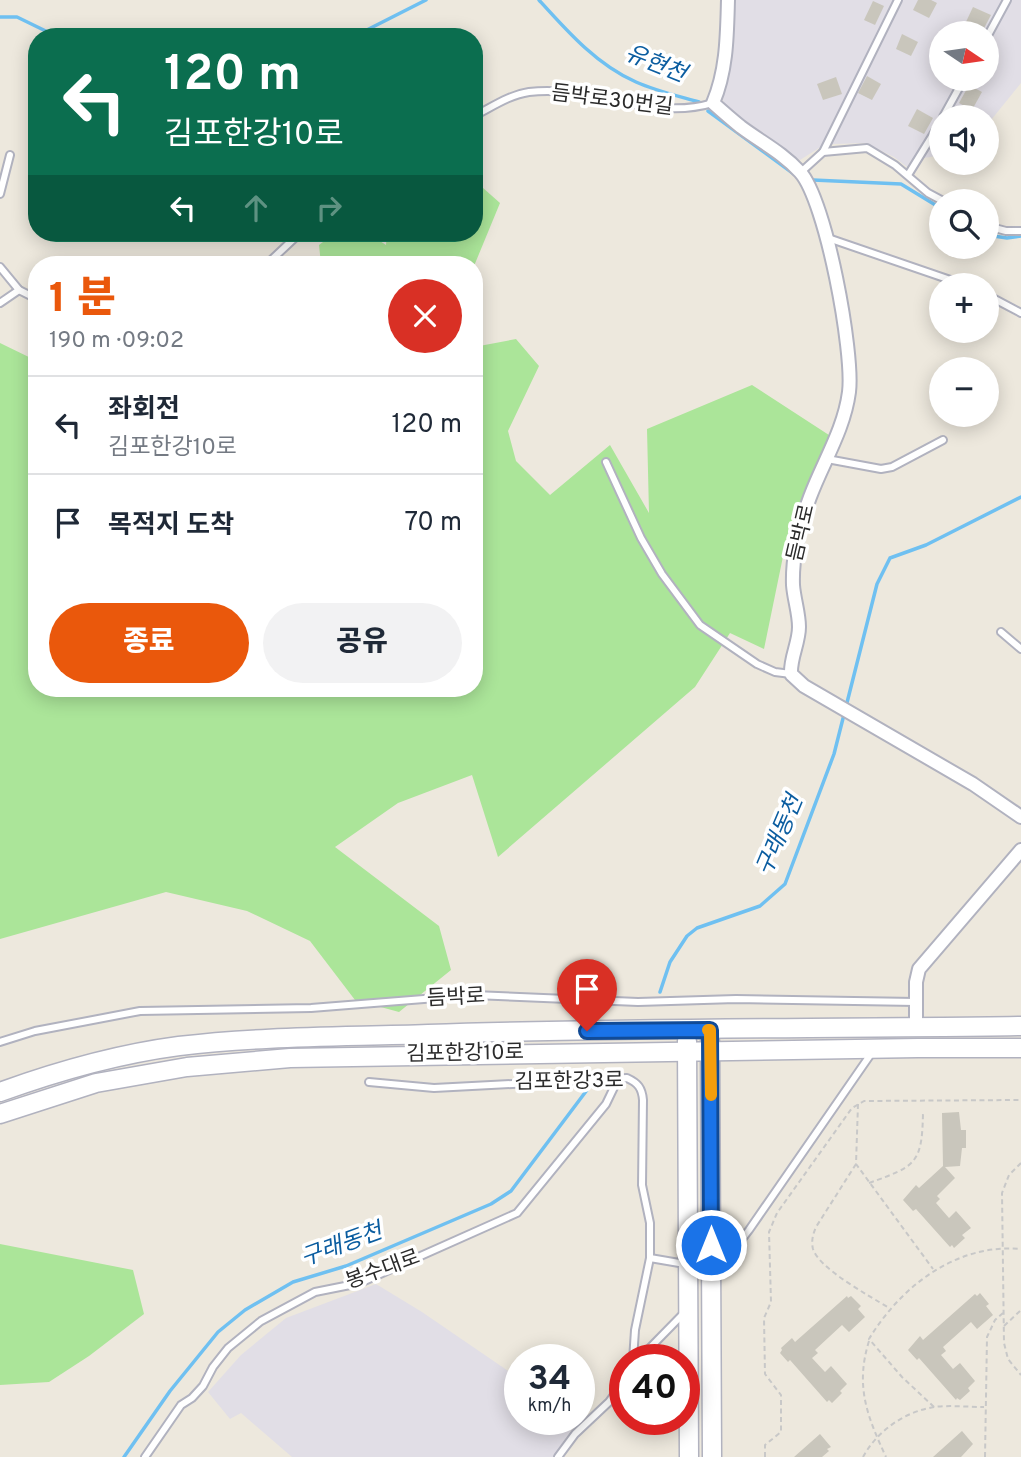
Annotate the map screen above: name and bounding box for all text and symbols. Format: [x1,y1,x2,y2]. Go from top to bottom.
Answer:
north arrow [929,21,999,91]
map controls [929,21,999,427]
water label: 유현천 [620,40,692,91]
text: 120 m [164,46,301,108]
icon: left [49,56,140,147]
street label: 듬박로30번길 [550,80,674,122]
button: sound [929,105,999,175]
text: 김포한강10로 [164,116,344,156]
icon: left [164,189,202,227]
icon: ahead [237,189,275,227]
icon: right [310,189,348,227]
button: search [929,189,999,259]
button: + [929,273,999,343]
text: 1 분 [49,274,116,327]
button: close [388,279,462,353]
text: 190 m · 09:02 [49,327,184,356]
button: − [929,357,999,427]
text: 좌회전 [108,394,180,427]
icon: left [49,406,87,444]
text: 120 m [392,409,462,442]
text: 김포한강10로 [108,434,237,463]
street label: 듬박로 [782,502,822,564]
icon: arrive [49,504,87,542]
text: 70 m [404,507,462,540]
text: 목적지 도착 [108,510,234,543]
button: 종료 [49,603,249,683]
button: 공유 [263,603,462,683]
water label: 구래동천 [751,789,812,881]
pin [557,959,617,1031]
icon: arrive [568,970,606,1008]
street label: 듬박로 [426,983,486,1013]
street label: 김포한강10로 [406,1039,524,1069]
street label: 김포한강3로 [514,1068,624,1096]
position arrow [674,1208,748,1282]
water label: 구래동천 [297,1217,389,1274]
street label: 봉수대로 [342,1244,424,1296]
speed limit sign: 40 [609,1344,700,1435]
text: 34 [528,1358,571,1402]
text: km/h [528,1395,571,1418]

